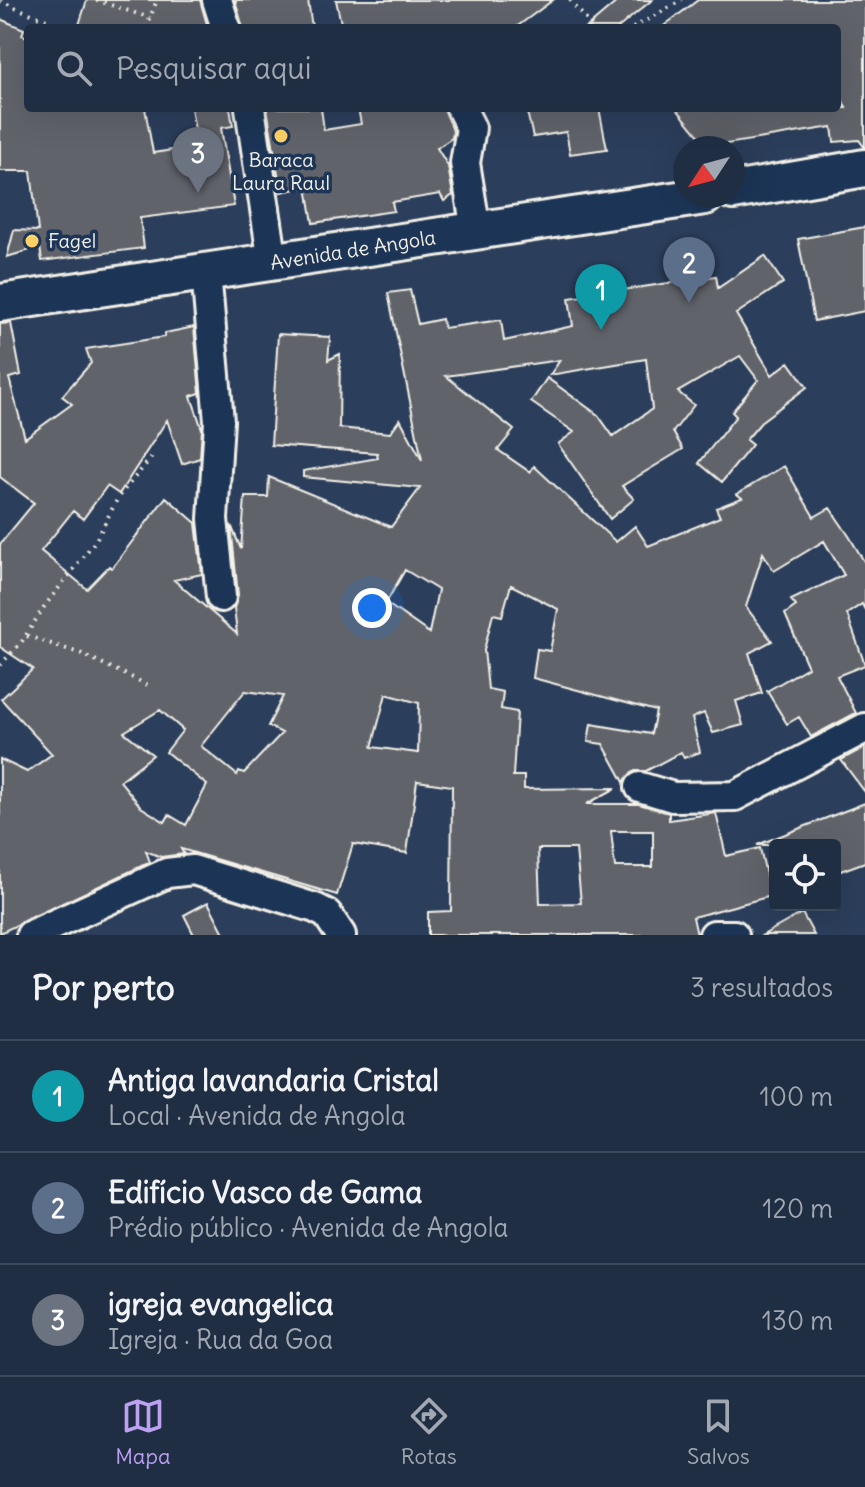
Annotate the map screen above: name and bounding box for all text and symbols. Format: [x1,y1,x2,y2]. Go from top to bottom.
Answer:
search box [24,24,841,112]
icon: search [52,46,96,90]
text: Pesquisar aqui [116,49,312,87]
pin: 3 [172,127,224,193]
marker: Baraca Laura Raul [272,127,290,145]
north arrow [673,136,745,208]
place label: Baraca Laura Raul [232,147,330,195]
street label: Avenida de Angola [268,224,437,275]
place label: Fagel [48,228,96,253]
marker: Fagel [23,232,41,250]
pin: 2 [663,237,715,303]
pin: 1 [575,264,627,330]
your location [352,588,392,628]
map controls [769,839,841,911]
button: locate [769,839,841,911]
text: Por perto [32,966,175,1009]
text: 3 resultados [690,971,833,1004]
text: Antiga lavandaria Cristal [108,1061,439,1099]
text: 1 [53,1080,63,1113]
text: 100 m [759,1080,833,1113]
text: Local · Avenida de Angola [108,1099,406,1132]
text: Edifício Vasco de Gama [108,1173,422,1211]
text: 2 [51,1192,65,1225]
text: 120 m [762,1192,833,1225]
text: Prédio público · Avenida de Angola [108,1211,508,1244]
text: igreja evangelica [108,1285,334,1323]
text: 3 [51,1304,65,1337]
text: 130 m [762,1304,833,1337]
text: Igreja · Rua da Goa [108,1323,333,1356]
tab: Mapa [115,1394,171,1470]
tab: Rotas [401,1394,457,1470]
tab: Salvos [687,1394,750,1470]

